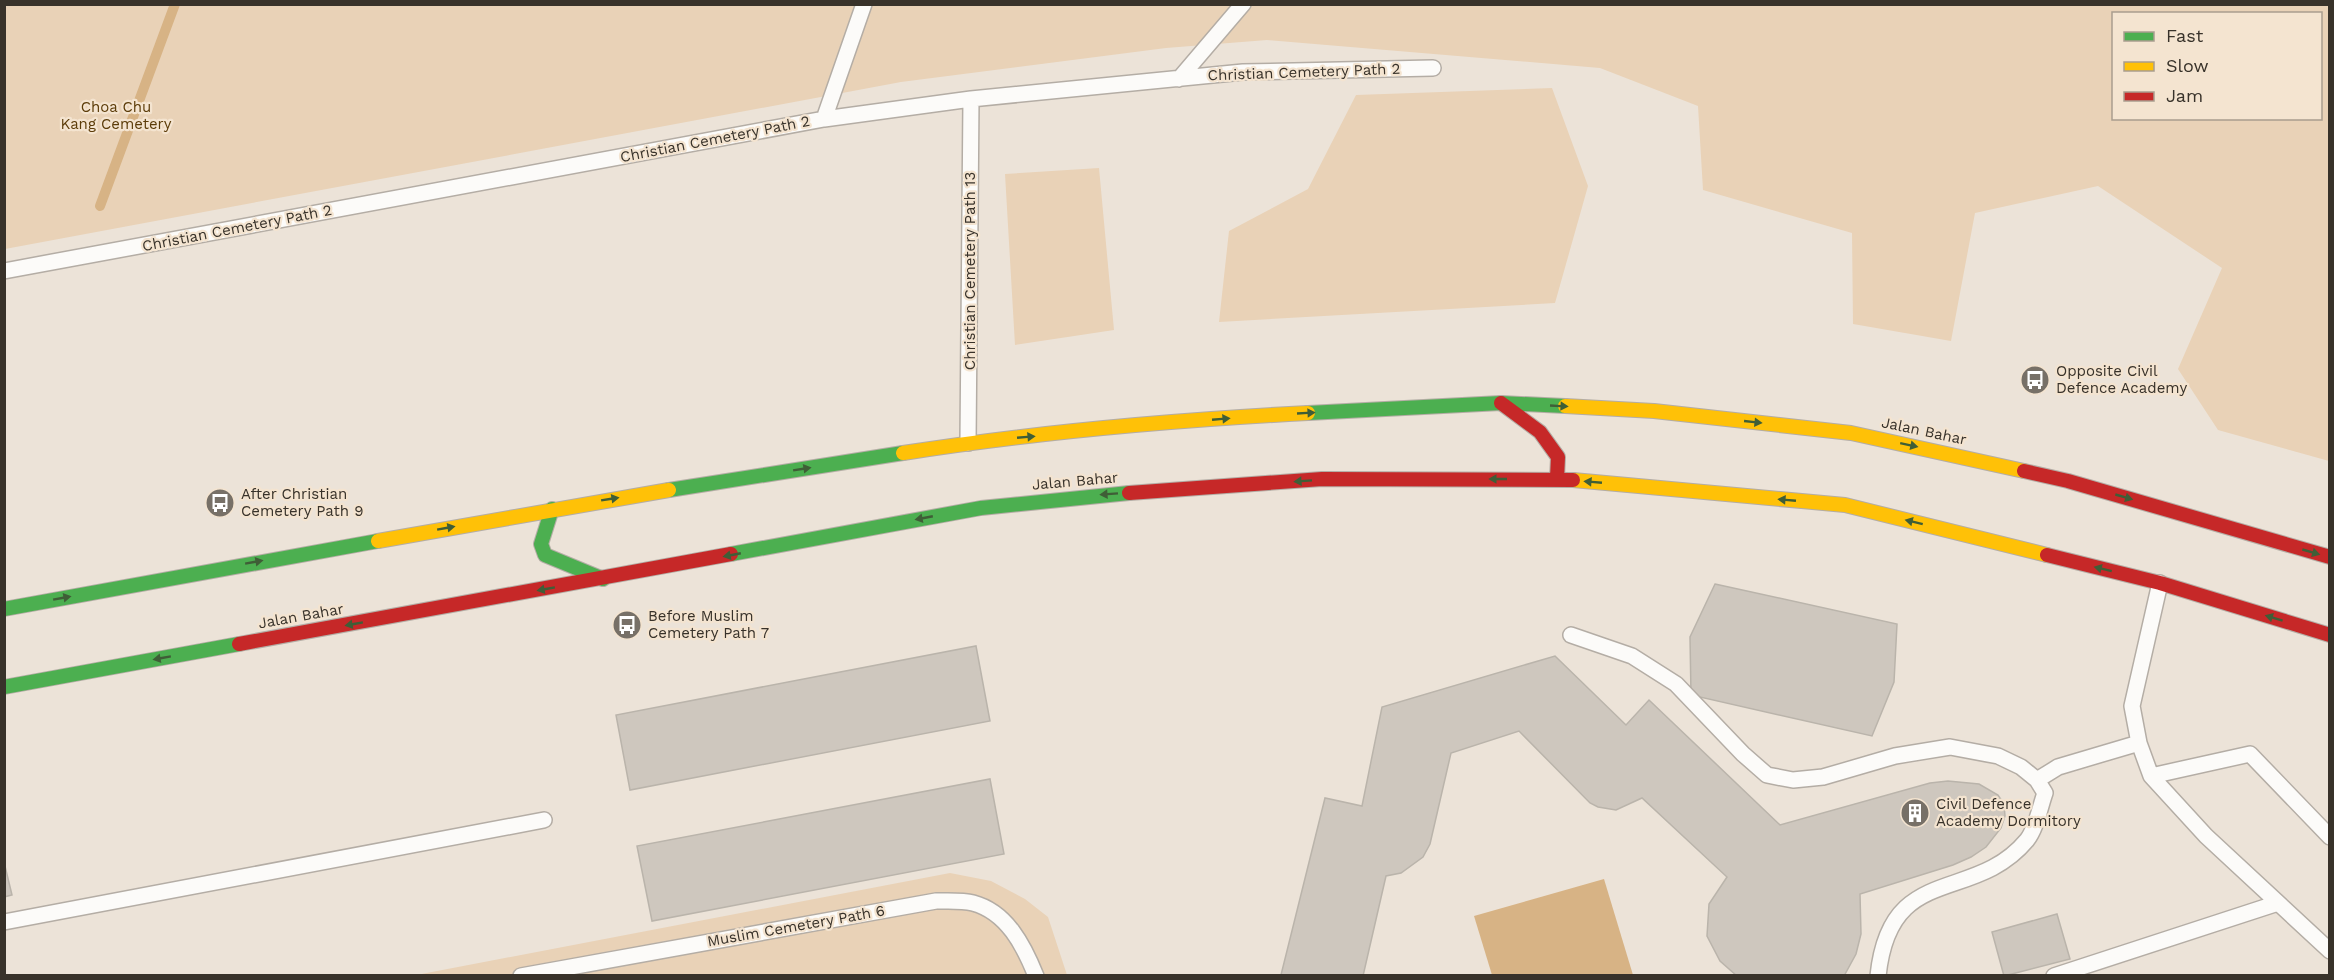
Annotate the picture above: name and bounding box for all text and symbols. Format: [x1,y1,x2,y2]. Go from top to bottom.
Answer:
legend [2112,12,2322,120]
text: Fast [2166,25,2204,46]
text: Slow [2166,55,2209,76]
street label: Christian Cemetery Path 2 [1207,60,1401,84]
text: Jam [2166,85,2203,106]
park label: Choa Chu Kang Cemetery [61,98,172,133]
street label: Christian Cemetery Path 2 [619,112,811,166]
street label: Christian Cemetery Path 13 [961,172,979,370]
street label: Christian Cemetery Path 2 [141,201,333,255]
place label: Opposite Civil Defence Academy [2056,362,2187,397]
bus stop icon: Opposite Civil Defence Academy [2019,364,2051,396]
one-way arrow [1550,401,1569,410]
one-way arrow [1296,408,1315,417]
street label: Jalan Bahar [1880,413,1968,449]
one-way arrow [1211,414,1230,424]
one-way arrow [1744,417,1763,427]
one-way arrow [1017,432,1036,442]
one-way arrow [1900,441,1919,450]
one-way arrow [793,464,812,473]
street label: Jalan Bahar [1031,468,1119,494]
one-way arrow [1489,474,1508,484]
one-way arrow [1294,476,1313,485]
one-way arrow [1583,477,1602,487]
place label: After Christian Cemetery Path 9 [241,485,364,520]
bus stop icon: After Christian Cemetery Path 9 [204,487,236,519]
one-way arrow [1099,489,1118,499]
one-way arrow [2115,493,2133,502]
one-way arrow [600,495,619,504]
one-way arrow [1778,495,1797,505]
one-way arrow [914,514,933,523]
one-way arrow [1905,517,1923,527]
one-way arrow [436,523,455,532]
one-way arrow [2302,548,2320,557]
one-way arrow [723,551,742,560]
one-way arrow [244,558,263,567]
one-way arrow [2094,563,2112,573]
one-way arrow [536,585,555,594]
one-way arrow [53,593,72,602]
street label: Jalan Bahar [257,600,345,632]
place label: Before Muslim Cemetery Path 7 [648,607,769,642]
bus stop icon: Before Muslim Cemetery Path 7 [611,609,643,641]
one-way arrow [2265,613,2283,622]
one-way arrow [344,619,363,628]
one-way arrow [152,654,171,663]
place label: Civil Defence Academy Dormitory [1936,795,2081,830]
building icon: Civil Defence Academy Dormitory [1899,797,1931,829]
street label: Muslim Cemetery Path 6 [706,901,886,951]

